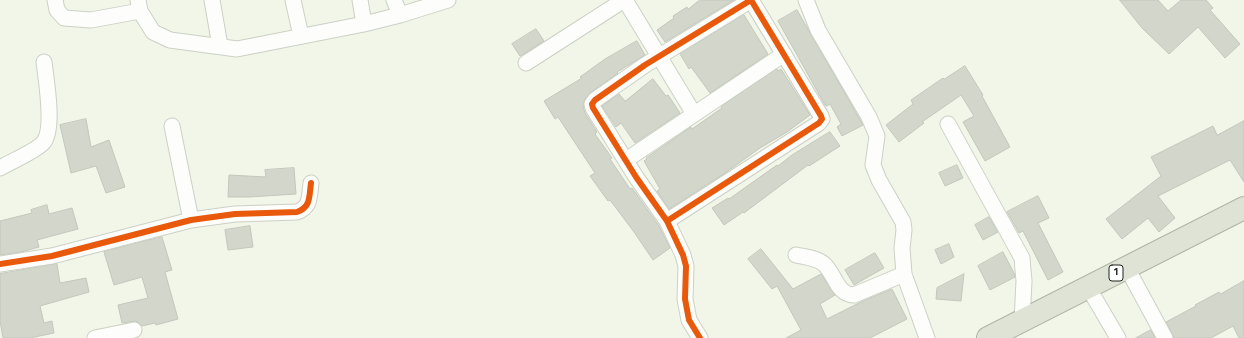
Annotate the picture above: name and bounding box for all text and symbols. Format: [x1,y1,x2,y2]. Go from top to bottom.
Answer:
road number: 1 [1109,265,1123,281]

